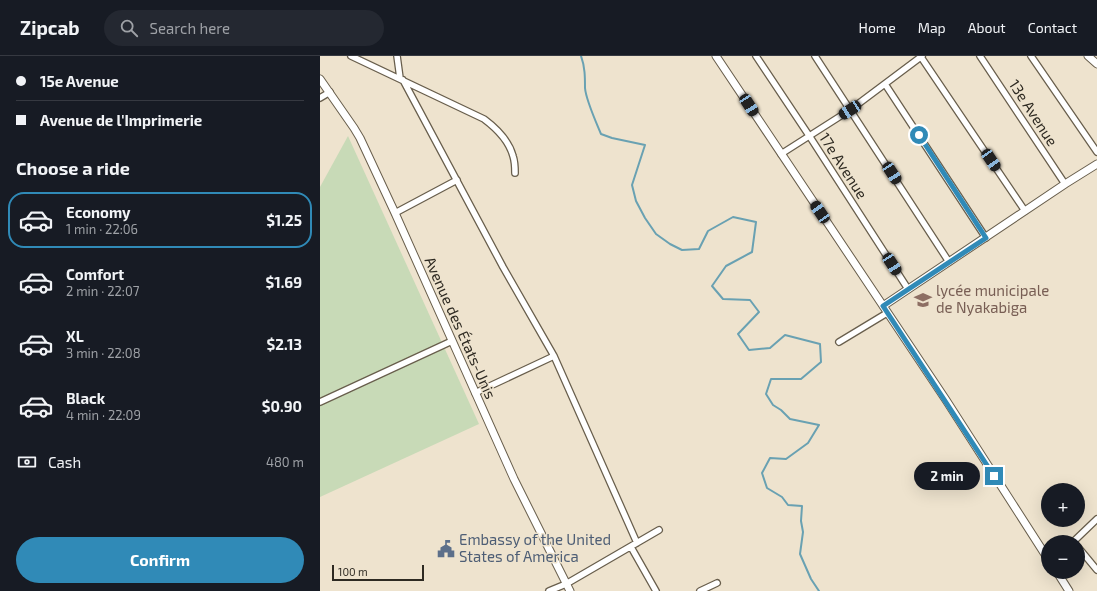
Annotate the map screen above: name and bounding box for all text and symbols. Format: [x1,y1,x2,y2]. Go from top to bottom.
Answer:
search box [104,10,384,46]
text: Zipcab [20,16,80,39]
icon: search [118,17,140,39]
text: Search here [150,19,230,37]
text: Home [859,19,896,36]
text: Map [918,19,946,36]
text: About [968,19,1006,36]
text: Contact [1028,19,1077,36]
text: 15e Avenue [40,72,119,90]
street label: 13e Avenue [1006,76,1062,149]
car [737,92,761,118]
car [837,98,863,122]
text: Avenue de l'Imprimerie [40,111,202,129]
route start [910,126,928,144]
street label: 17e Avenue [816,129,872,202]
car [979,147,1003,173]
text: Choose a ride [16,157,130,179]
car [880,160,904,186]
car [808,199,832,225]
icon: car [18,202,54,238]
text: Economy [66,203,131,221]
text: $1.25 [266,211,302,229]
text: 1 min · 22:06 [66,221,138,237]
car [880,251,904,277]
street label: Avenue des États-Unis [421,254,500,401]
icon: car [18,264,54,300]
text: Comfort [66,265,124,283]
text: $1.69 [265,273,302,291]
place label: lycée municipale de Nyakabiga [936,281,1049,316]
text: 2 min · 22:07 [66,283,139,299]
school or university icon: lycée municipale de Nyakabiga [913,290,933,310]
icon: car [18,326,54,362]
text: XL [66,327,84,345]
text: $2.13 [267,335,302,353]
text: 3 min · 22:08 [66,345,141,361]
icon: car [18,388,54,424]
text: Black [66,389,105,407]
text: $0.90 [262,397,302,415]
text: 4 min · 22:09 [66,407,141,423]
icon: cash [16,451,38,473]
text: Cash [48,453,81,471]
text: 480 m [266,454,304,470]
callout: 2 min [914,462,980,490]
route end [985,467,1003,485]
text: 2 min [930,468,964,484]
map controls [1041,483,1085,579]
button: + [1041,483,1085,527]
place label: Embassy of the United States of America [459,530,611,565]
button: − [1041,535,1085,579]
button: Confirm [16,537,304,583]
public building icon: Embassy of the United States of America [436,539,456,559]
scale bar [332,563,424,582]
text: 100 m [338,565,368,578]

